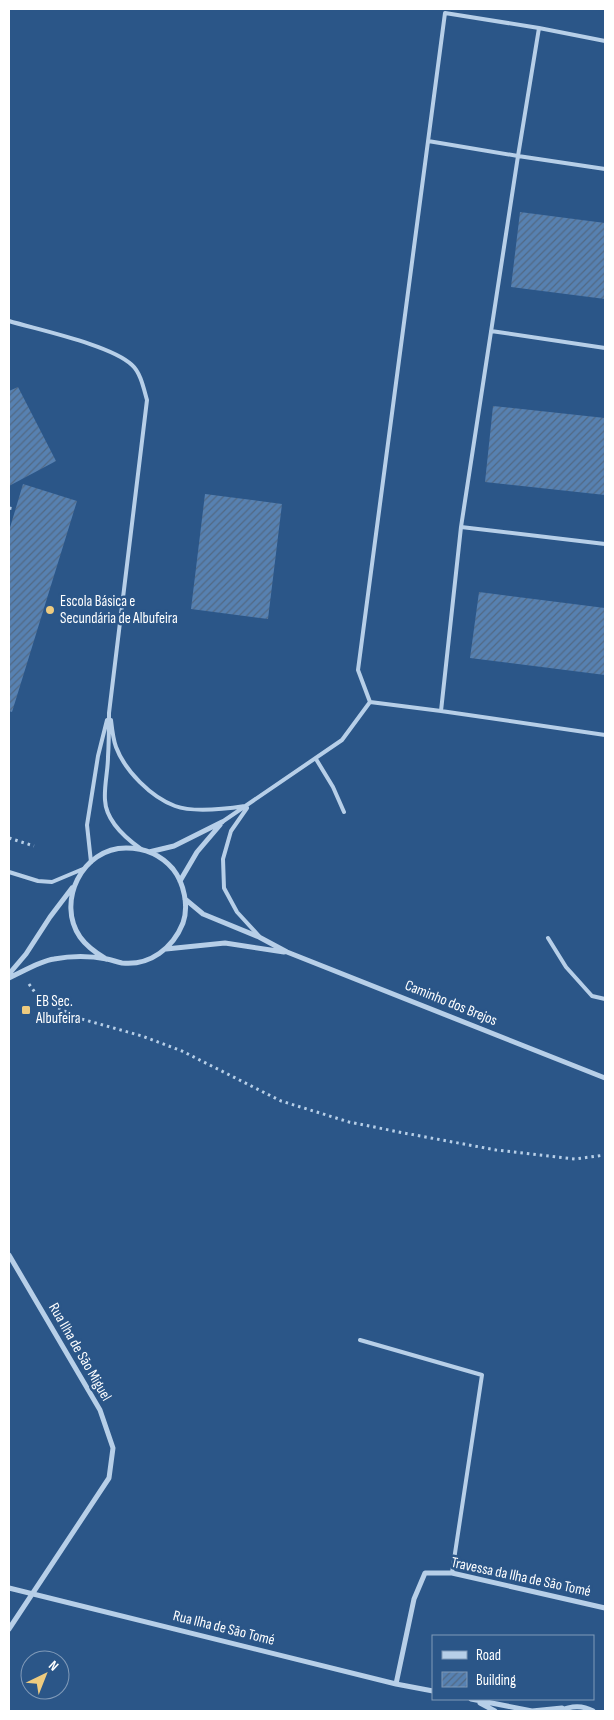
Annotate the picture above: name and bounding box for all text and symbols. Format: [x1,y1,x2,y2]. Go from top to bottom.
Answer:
place label: Escola Básica e Secundária de Albufeira [60,592,178,628]
marker: Escola Básica e Secundária de Albufeira [44,604,56,616]
street label: Caminho dos Brejos [402,976,500,1030]
place label: EB Sec. Albufeira [35,992,81,1028]
marker: EB Sec. Albufeira [20,1004,32,1016]
street label: Rua Ilha de São Miguel [44,1300,116,1404]
street label: Travessa da Ilha de São Tomé [449,1553,593,1601]
street label: Rua Ilha de São Tomé [171,1606,277,1650]
legend [432,1635,594,1700]
text: Road [476,1646,501,1665]
north arrow [20,1650,70,1700]
text: N [45,1657,62,1675]
text: Building [476,1671,516,1690]

